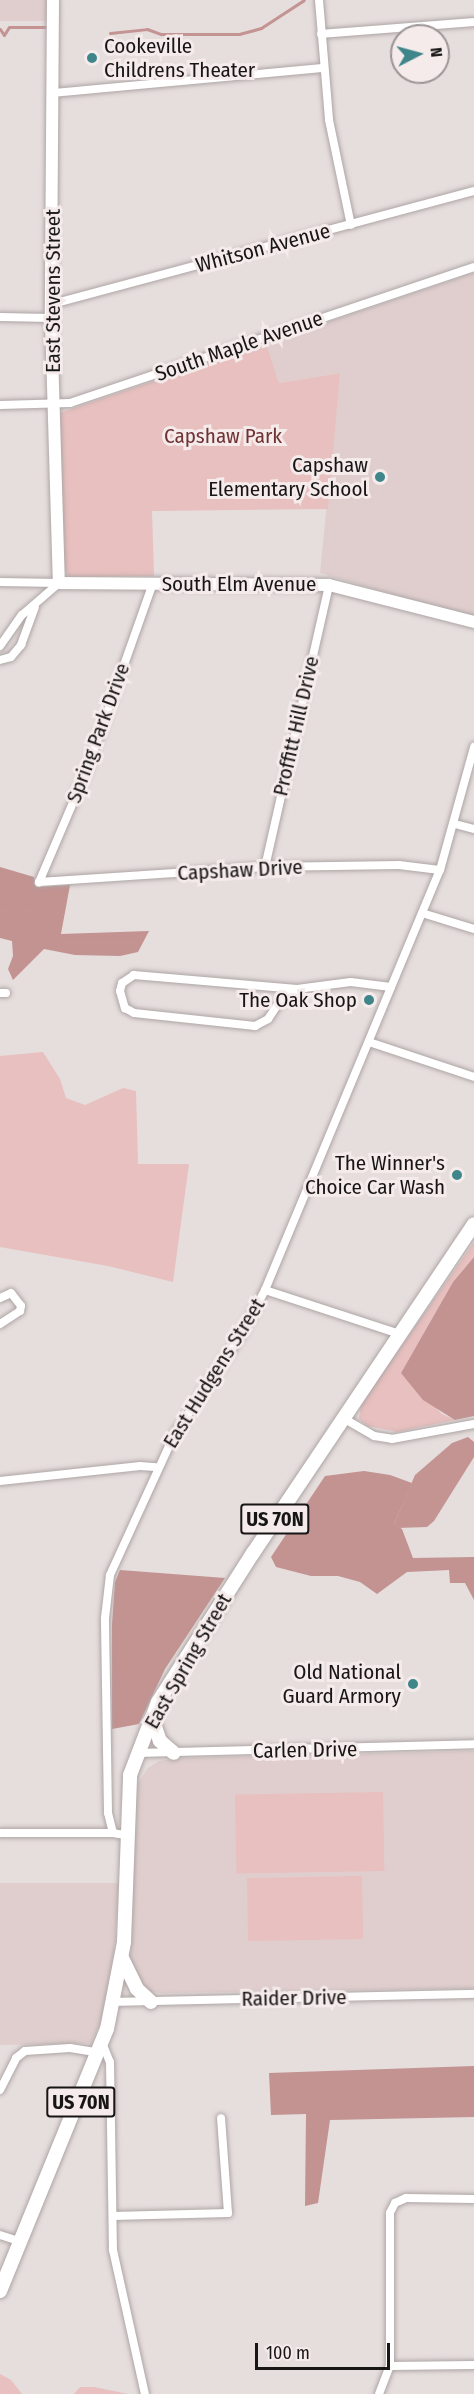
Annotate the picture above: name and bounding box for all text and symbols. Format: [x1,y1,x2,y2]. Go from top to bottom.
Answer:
north arrow [390,24,450,84]
place label: Cookeville Childrens Theater [104,33,255,83]
text: N [426,47,446,58]
marker: Cookeville Childrens Theater [85,51,99,65]
street label: East Stevens Street [40,209,66,373]
street label: Whitson Avenue [193,218,333,278]
street label: South Maple Avenue [152,306,326,386]
park label: Capshaw Park [164,423,282,449]
place label: Capshaw Elementary School [208,452,368,502]
marker: Capshaw Elementary School [373,470,387,484]
street label: South Elm Avenue [162,571,316,597]
street label: Proffitt Hill Drive [268,654,324,798]
street label: Spring Park Drive [61,660,135,806]
street label: Capshaw Drive [177,854,303,886]
place label: The Oak Shop [239,987,357,1013]
marker: The Oak Shop [362,993,376,1007]
place label: The Winner's Choice Car Wash [305,1150,445,1200]
marker: The Winner's Choice Car Wash [450,1168,464,1182]
street label: East Hudgens Street [158,1293,270,1453]
road number: US 70N [239,1502,311,1536]
street label: East Spring Street [139,1589,237,1733]
place label: Old National Guard Armory [282,1659,401,1709]
marker: Old National Guard Armory [406,1677,420,1691]
street label: Carlen Drive [253,1736,357,1764]
street label: Raider Drive [241,1984,347,2012]
road number: US 70N [45,2085,117,2119]
scale bar [258,2331,393,2369]
text: 100 m [266,2342,310,2364]

